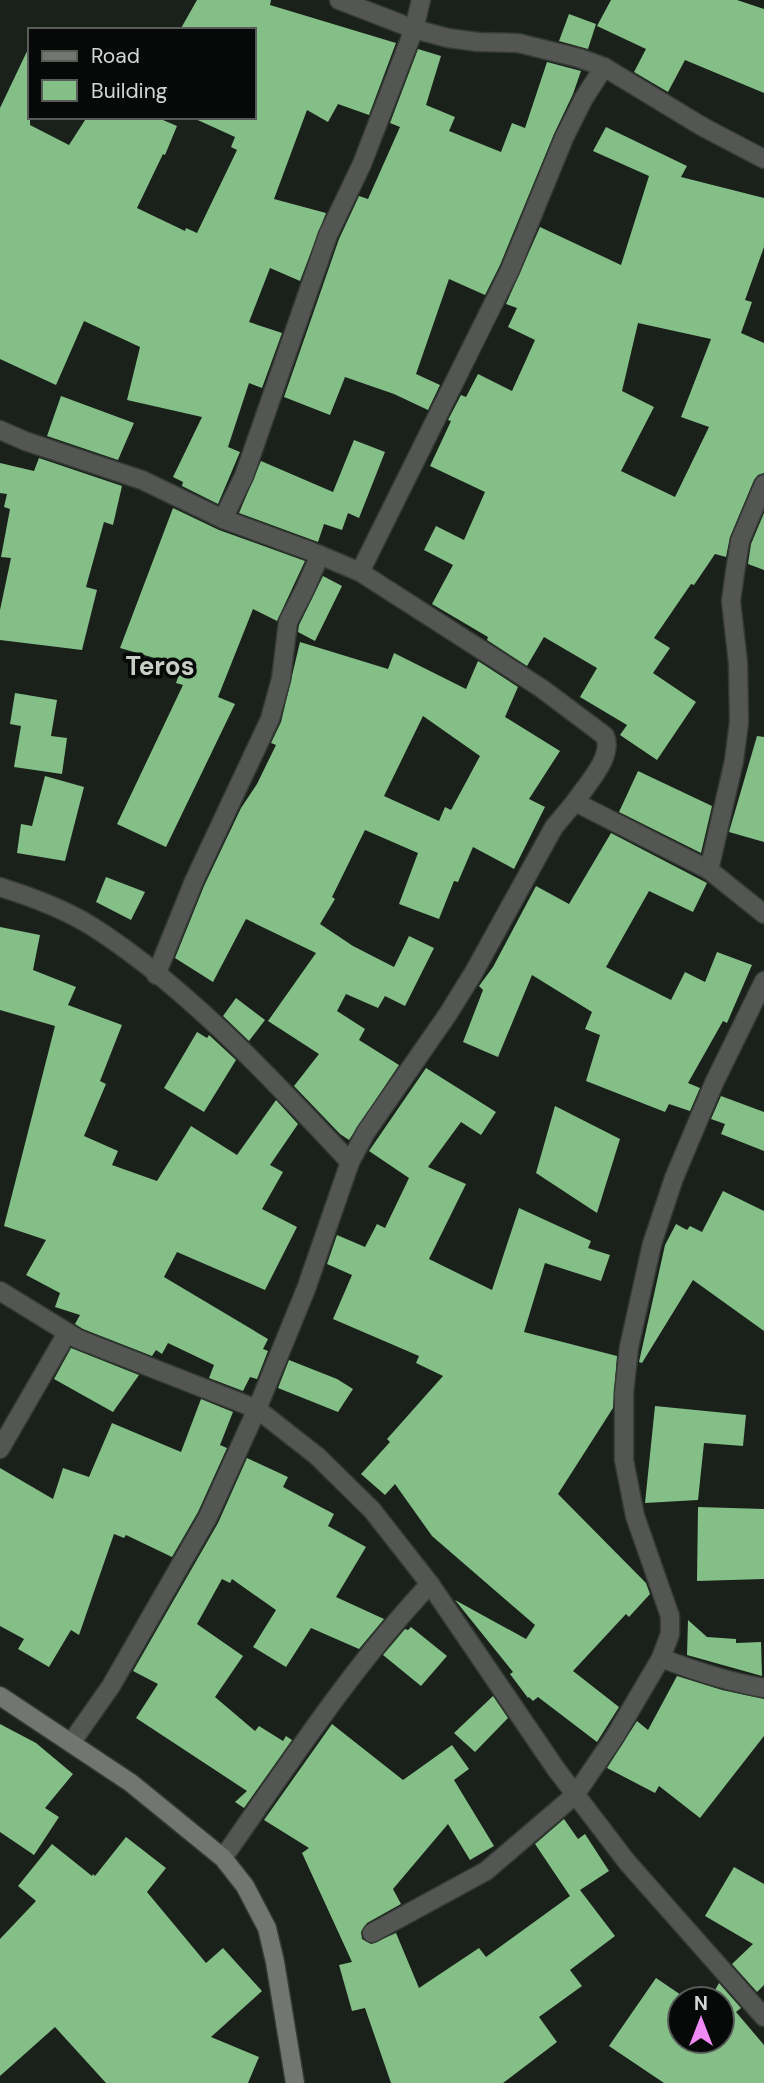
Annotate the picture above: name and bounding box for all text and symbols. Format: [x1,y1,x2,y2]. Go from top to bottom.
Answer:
legend [28,28,256,119]
text: Road [91,42,140,70]
text: Building [91,77,168,105]
district label: Teros [126,649,194,683]
north arrow [666,1985,736,2055]
text: N [694,1991,708,2016]

